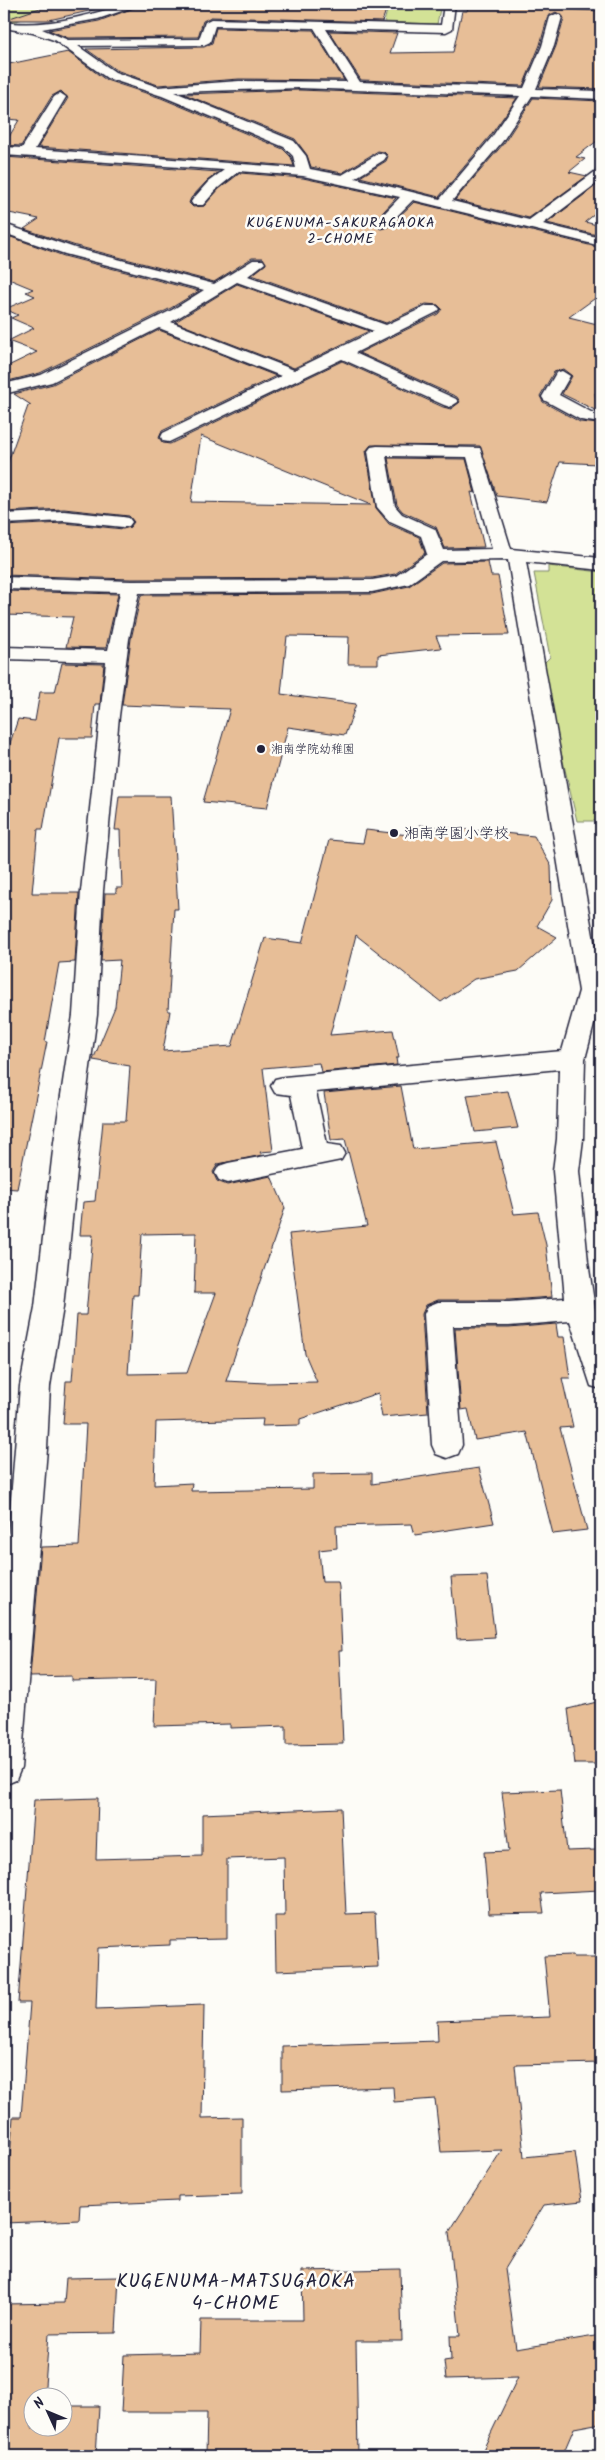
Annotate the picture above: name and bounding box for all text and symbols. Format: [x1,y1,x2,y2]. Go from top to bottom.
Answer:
district label: KUGENUMA-SAKURAGAOKA 2-CHOME [247,212,435,250]
place label: 湘南学院幼稚園 [271,740,355,759]
marker: 湘南学院幼稚園 [255,743,267,755]
place label: 湘南学園小学校 [404,822,509,846]
marker: 湘南学園小学校 [388,827,400,839]
district label: KUGENUMA-MATSUGAOKA 4-CHOME [116,2267,356,2319]
north arrow [22,2388,72,2438]
text: N [28,2393,50,2414]

